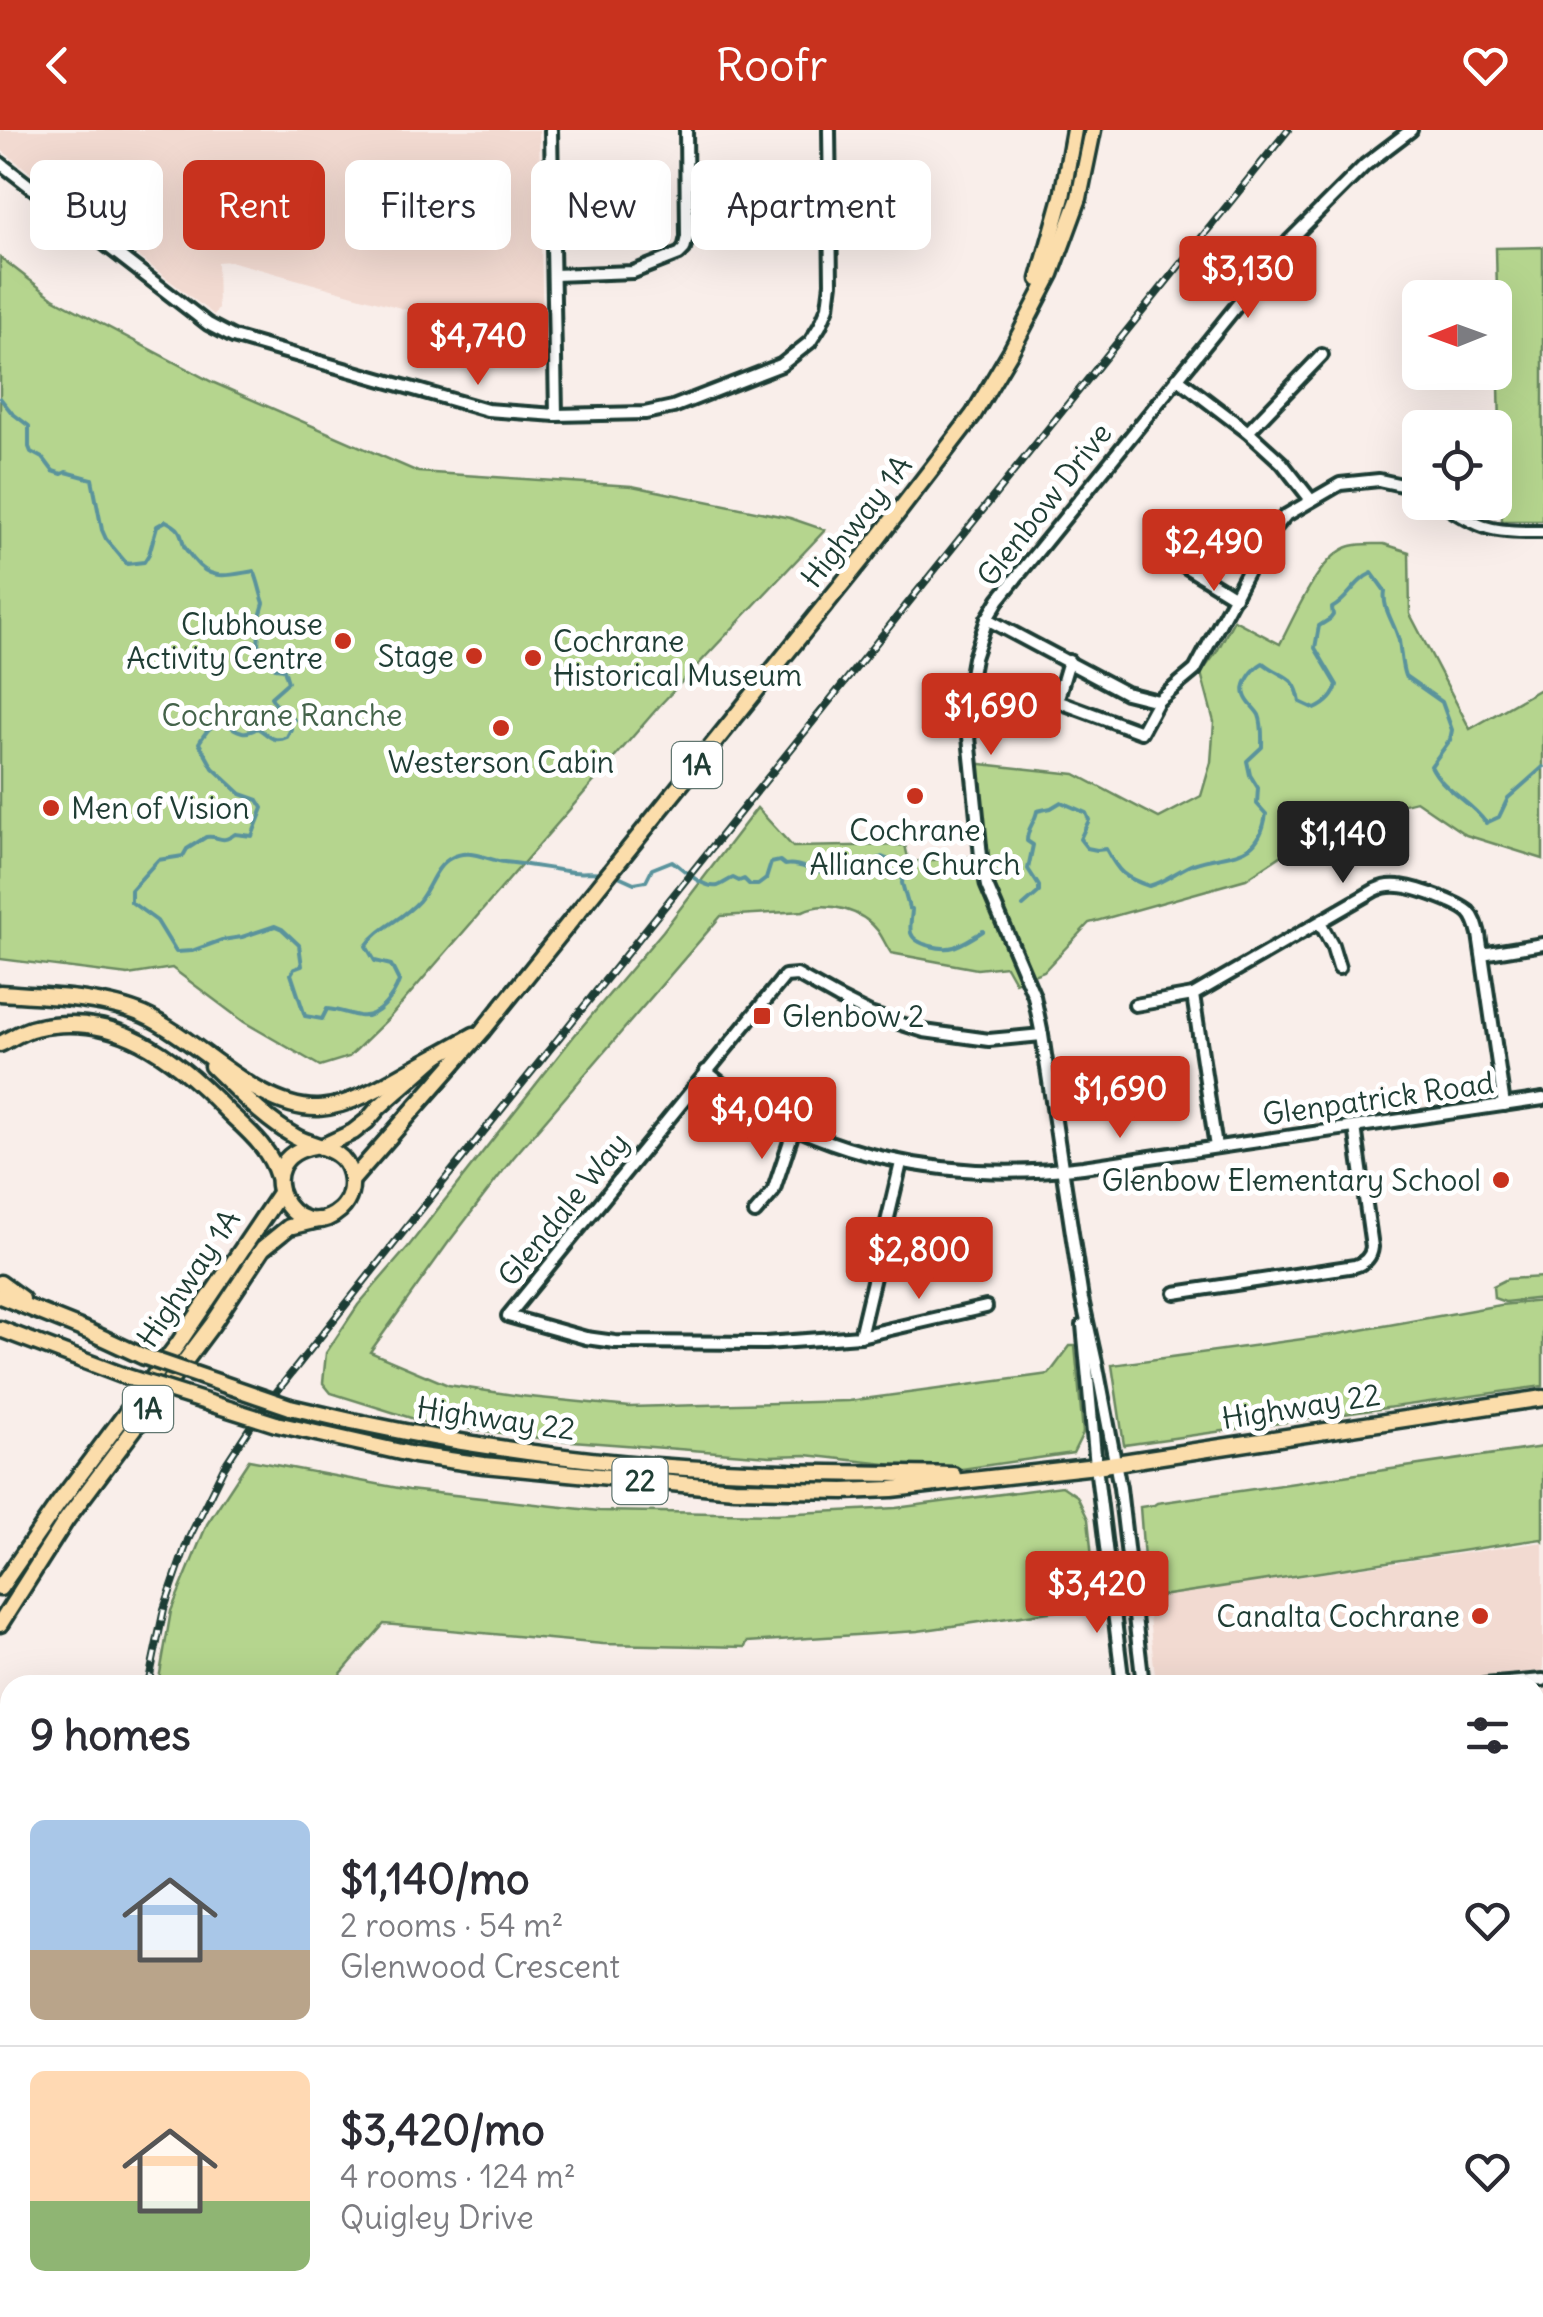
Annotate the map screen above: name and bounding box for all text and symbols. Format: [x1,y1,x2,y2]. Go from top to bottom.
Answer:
text: Roofr [716,37,827,93]
icon: back [30,38,85,93]
icon: heart [1458,38,1513,93]
chip: Buy [30,160,163,250]
chip: Rent [183,160,325,250]
chip: Filters [345,160,511,250]
chip: New [531,160,671,250]
chip: Apartment [691,160,931,250]
pin: $3,130 [1167,236,1329,321]
text: $3,130 [1201,248,1295,289]
north arrow [1402,280,1512,390]
map controls [1402,280,1512,520]
pin: $4,740 [397,303,559,388]
text: $4,740 [429,315,527,356]
button: locate [1402,410,1512,520]
street label: Glenbow Drive [968,415,1120,593]
street label: Highway 1A [792,447,920,595]
pin: $2,490 [1133,509,1295,594]
text: $2,490 [1164,521,1264,562]
place label: Clubhouse Activity Centre [126,605,323,677]
place label: Cochrane Historical Museum [553,622,802,694]
marker: Clubhouse Activity Centre [332,630,354,652]
place label: Stage [378,637,454,675]
marker: Stage [463,645,485,667]
marker: Cochrane Historical Museum [522,647,544,669]
pin: $1,690 [910,673,1072,758]
text: $1,690 [944,685,1038,726]
park label: Cochrane Ranche [162,696,402,734]
marker: Westerson Cabin [490,717,512,739]
road number: 1A [672,742,722,788]
place label: Westerson Cabin [388,743,614,781]
marker: Cochrane Alliance Church [904,785,926,807]
place label: Men of Vision [71,789,250,827]
marker: Men of Vision [40,797,62,819]
pin: $1,140 [1262,801,1424,886]
place label: Cochrane Alliance Church [810,811,1020,883]
text: $1,140 [1299,813,1387,854]
place label: Glenbow 2 [782,997,925,1035]
marker: Glenbow 2 [751,1005,773,1027]
pin: $1,690 [1039,1056,1201,1141]
street label: Glenpatrick Road [1260,1063,1496,1133]
text: $1,690 [1073,1068,1167,1109]
pin: $4,040 [681,1077,843,1162]
text: $4,040 [710,1089,814,1130]
street label: Glendale Way [489,1124,637,1294]
place label: Glenbow Elementary School [1101,1161,1481,1199]
marker: Glenbow Elementary School [1490,1169,1512,1191]
street label: Highway 1A [128,1202,248,1354]
pin: $2,800 [838,1217,1000,1302]
text: $2,800 [868,1229,970,1270]
street label: Highway 22 [1219,1375,1383,1437]
road number: 1A [123,1386,173,1432]
street label: Highway 22 [414,1388,578,1448]
road number: 22 [612,1458,668,1504]
pin: $3,420 [1016,1551,1178,1636]
text: $3,420 [1047,1563,1147,1604]
place label: Canalta Cochrane [1216,1597,1460,1635]
marker: Canalta Cochrane [1469,1605,1491,1627]
icon: filters [1460,1708,1515,1763]
text: 9 homes [30,1709,191,1761]
text: $1,140/mo [340,1853,530,1905]
icon: home [110,1860,230,1980]
icon: heart [1460,1893,1515,1948]
text: 2 rooms · 54 m² [340,1905,563,1946]
text: Glenwood Crescent [340,1946,620,1987]
text: $3,420/mo [340,2104,545,2156]
icon: home [110,2111,230,2231]
icon: heart [1460,2144,1515,2199]
text: 4 rooms · 124 m² [340,2156,576,2197]
text: Quigley Drive [340,2197,534,2238]

